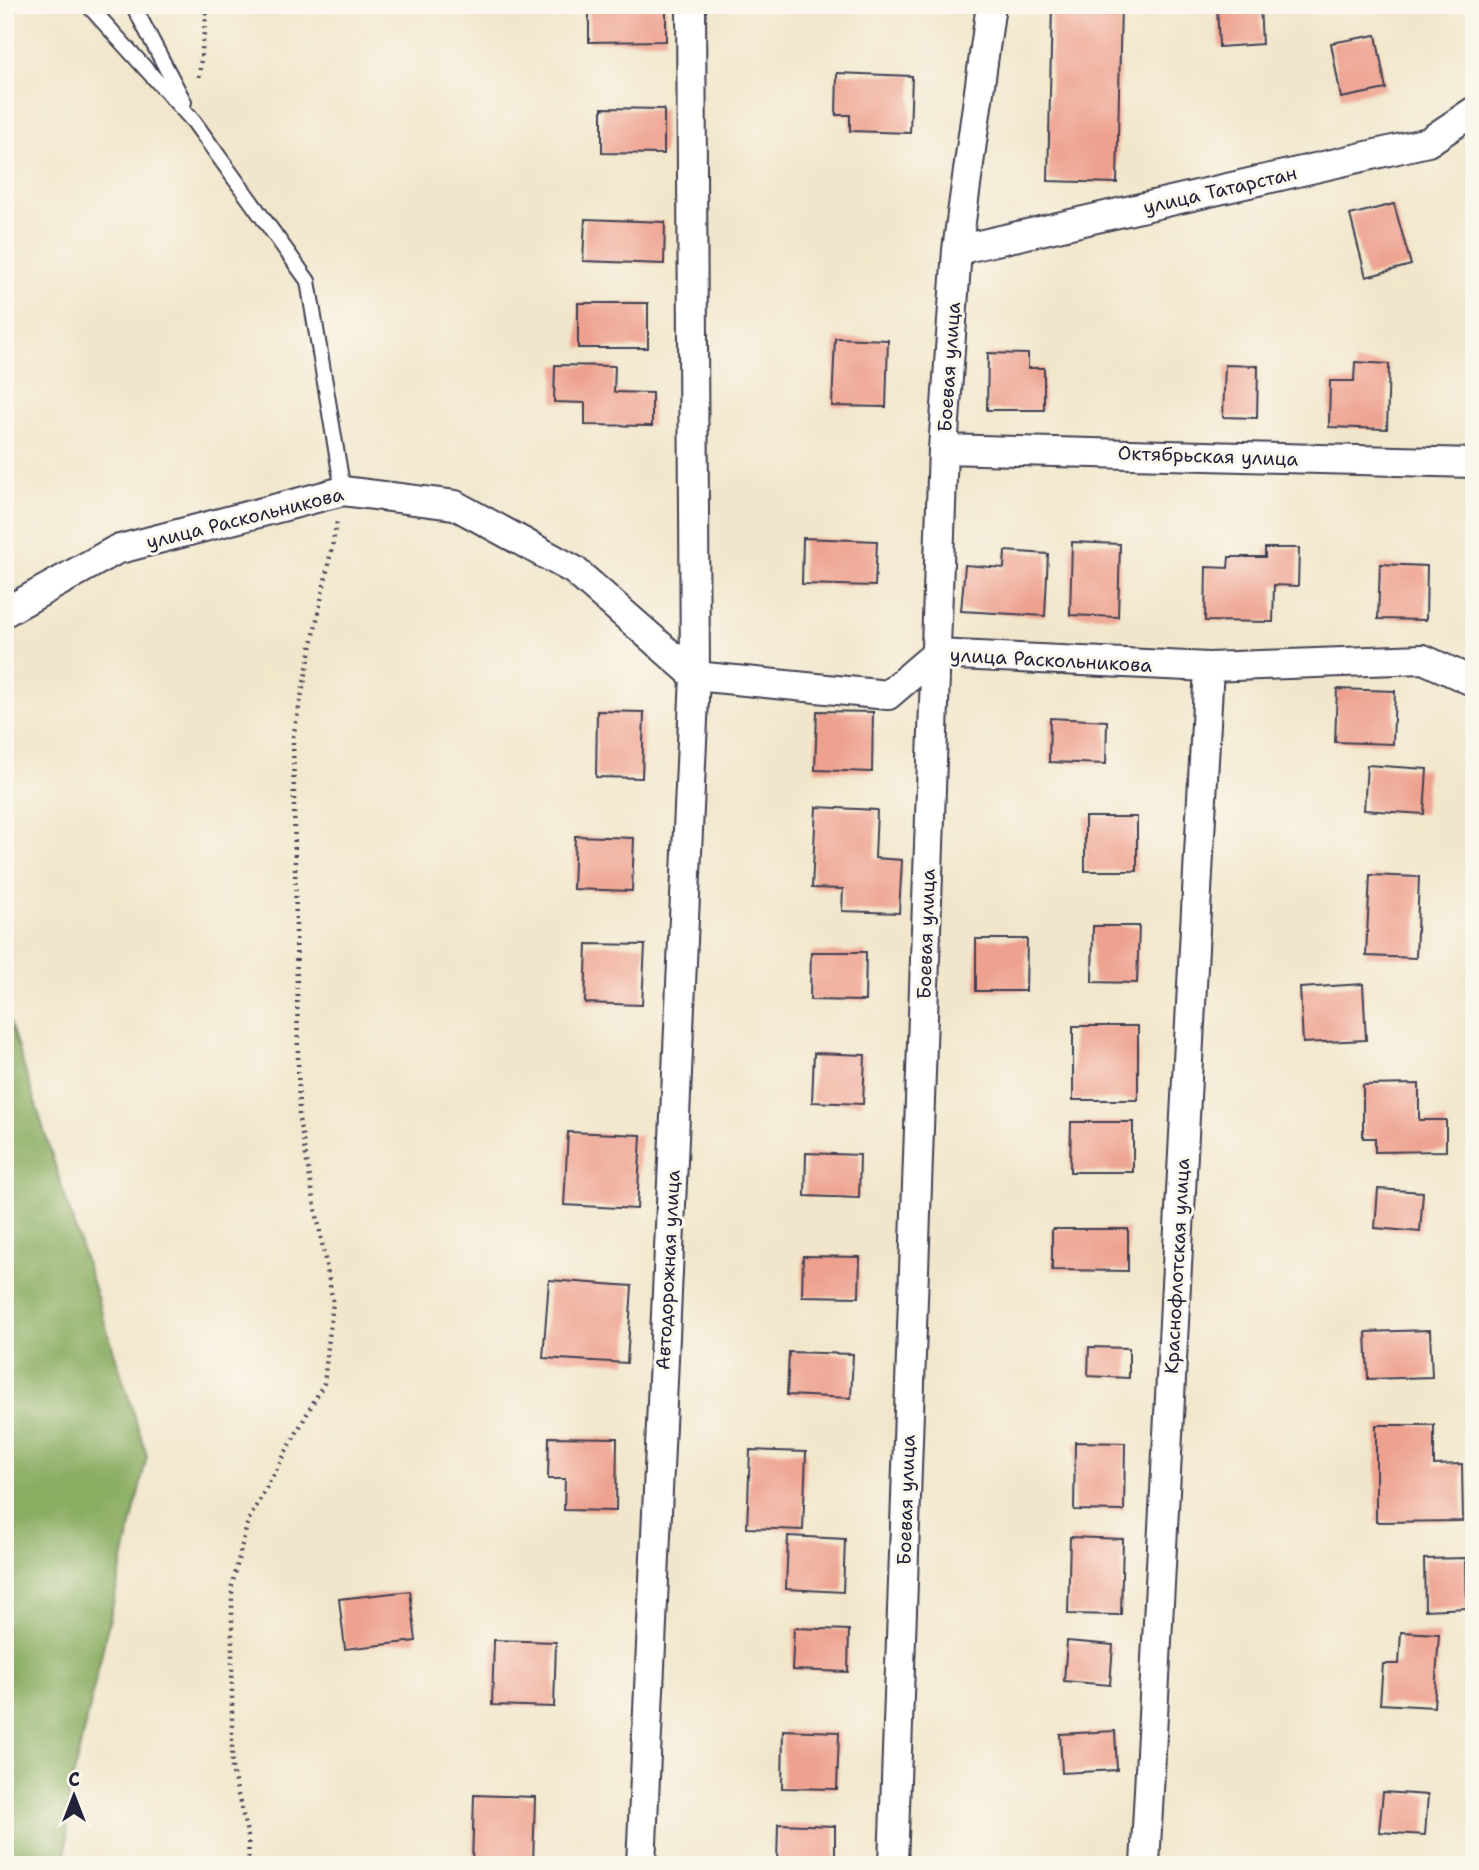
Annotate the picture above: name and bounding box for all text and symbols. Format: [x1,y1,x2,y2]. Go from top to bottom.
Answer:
street label: улица Татарстан [1141,160,1299,220]
street label: Боевая улица [932,301,966,433]
street label: Октябрьская улица [1117,440,1299,472]
street label: улица Раскольникова [144,481,346,555]
street label: улица Раскольникова [949,642,1153,678]
street label: Боевая улица [911,868,941,1000]
street label: Краснофлотская улица [1159,1157,1195,1375]
street label: Автодорожная улица [650,1169,686,1371]
street label: Боевая улица [891,1434,921,1566]
north arrow [38,1762,108,1832]
text: С [68,1767,80,1792]

